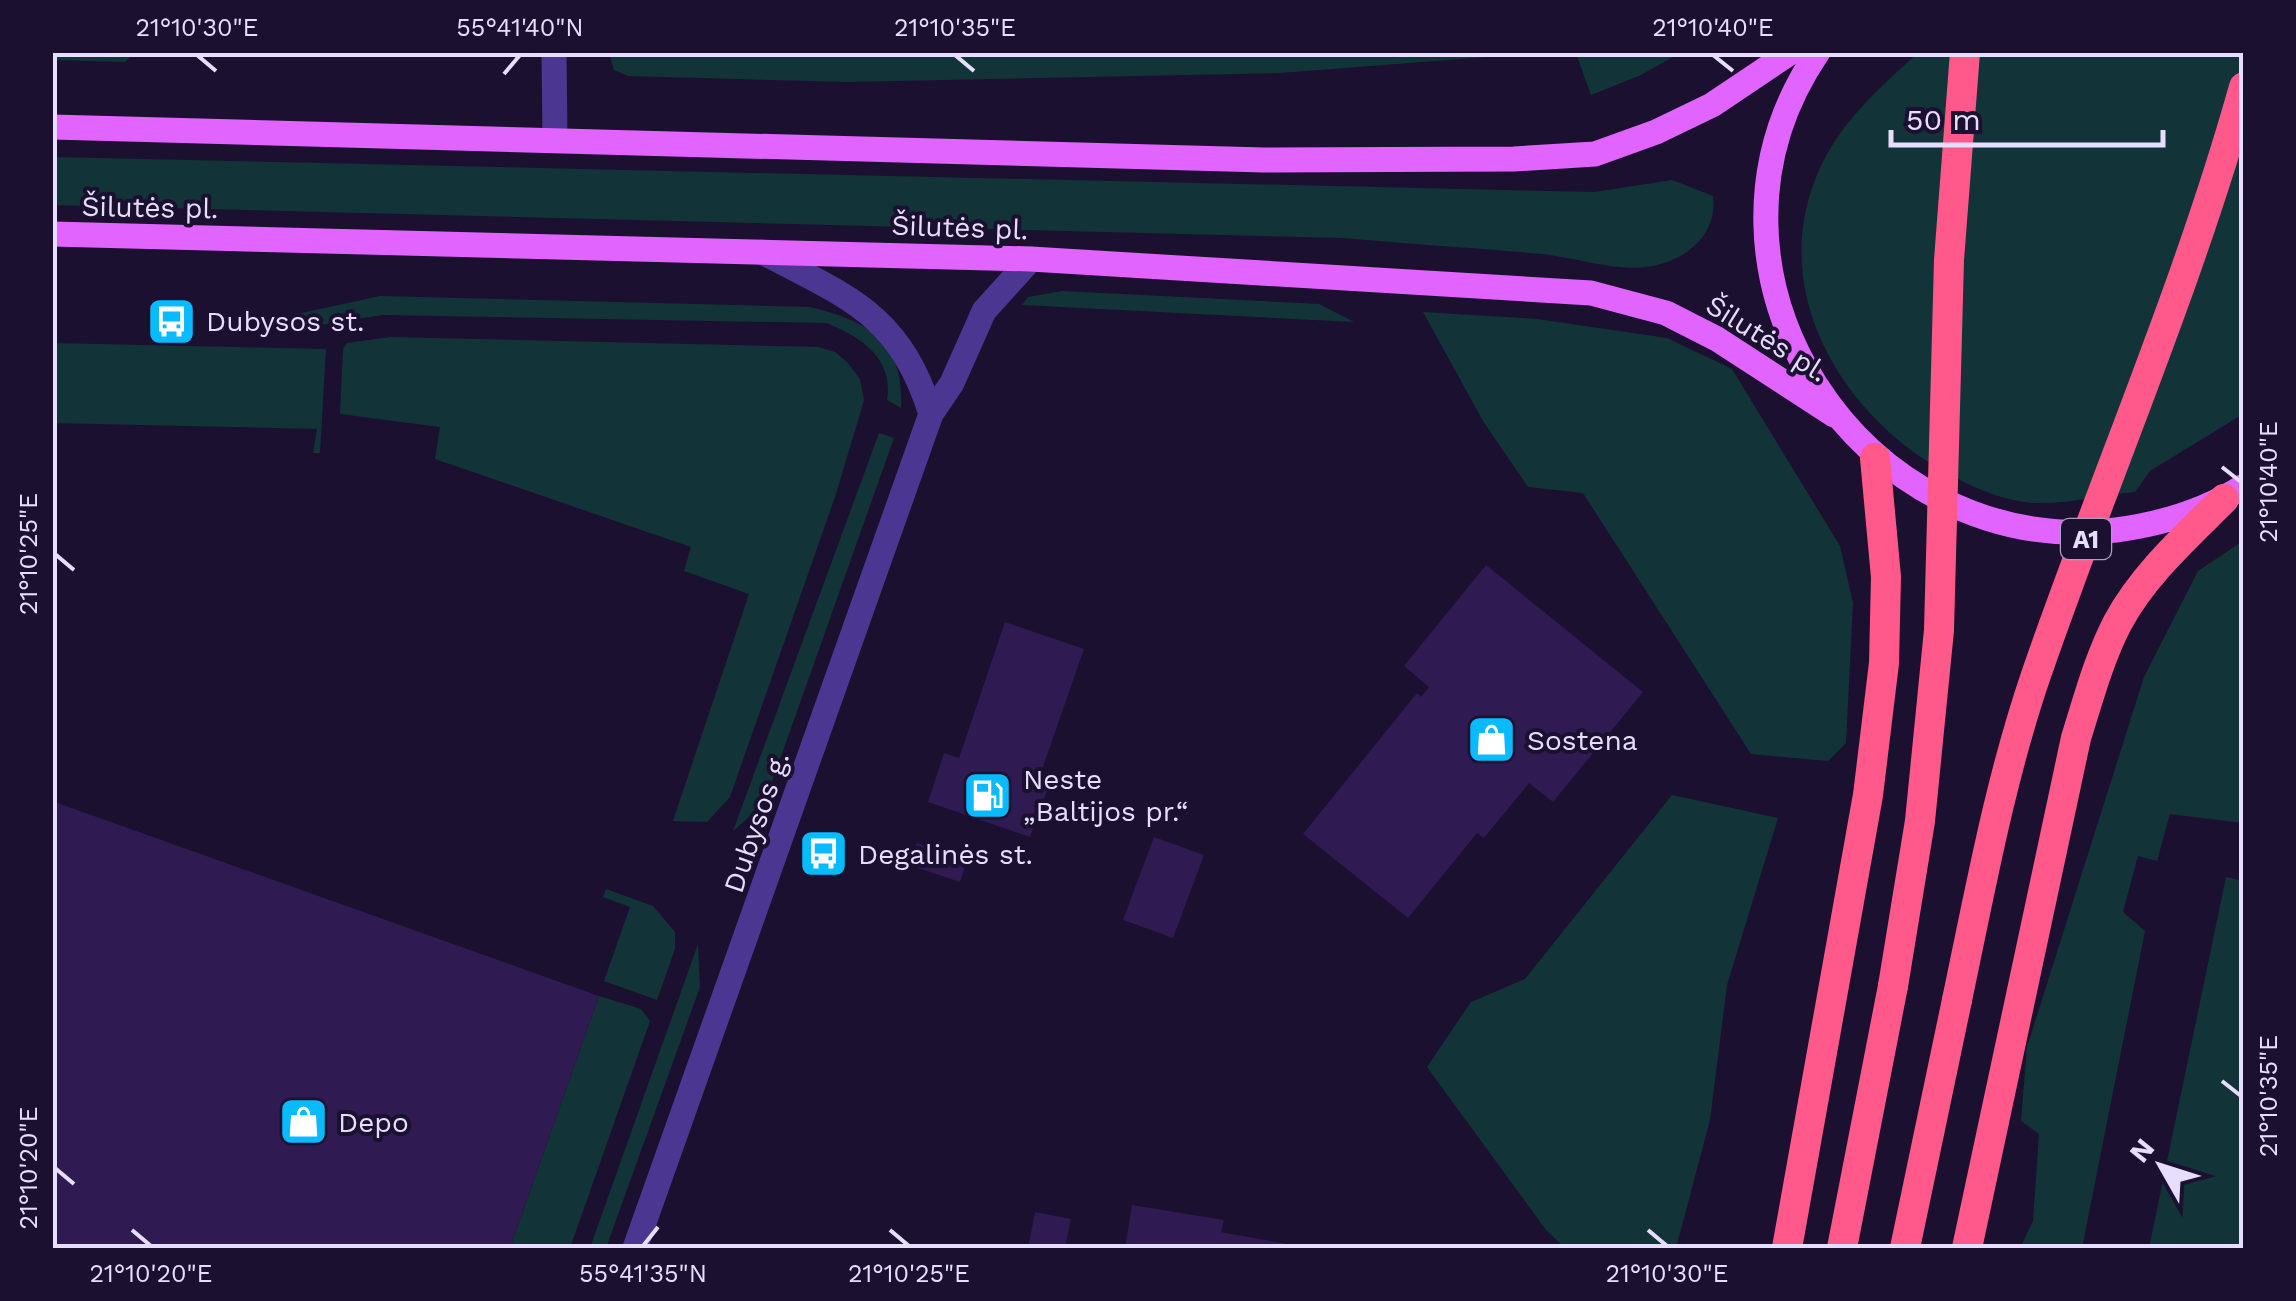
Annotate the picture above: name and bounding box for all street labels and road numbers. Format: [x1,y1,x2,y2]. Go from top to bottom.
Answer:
street label: Šilutės pl. [81,190,219,225]
street label: Šilutės pl. [891,209,1029,246]
street label: Šilutės pl. [1700,288,1834,389]
road number: A1 [2061,519,2111,559]
street label: Dubysos g. [717,747,796,897]

